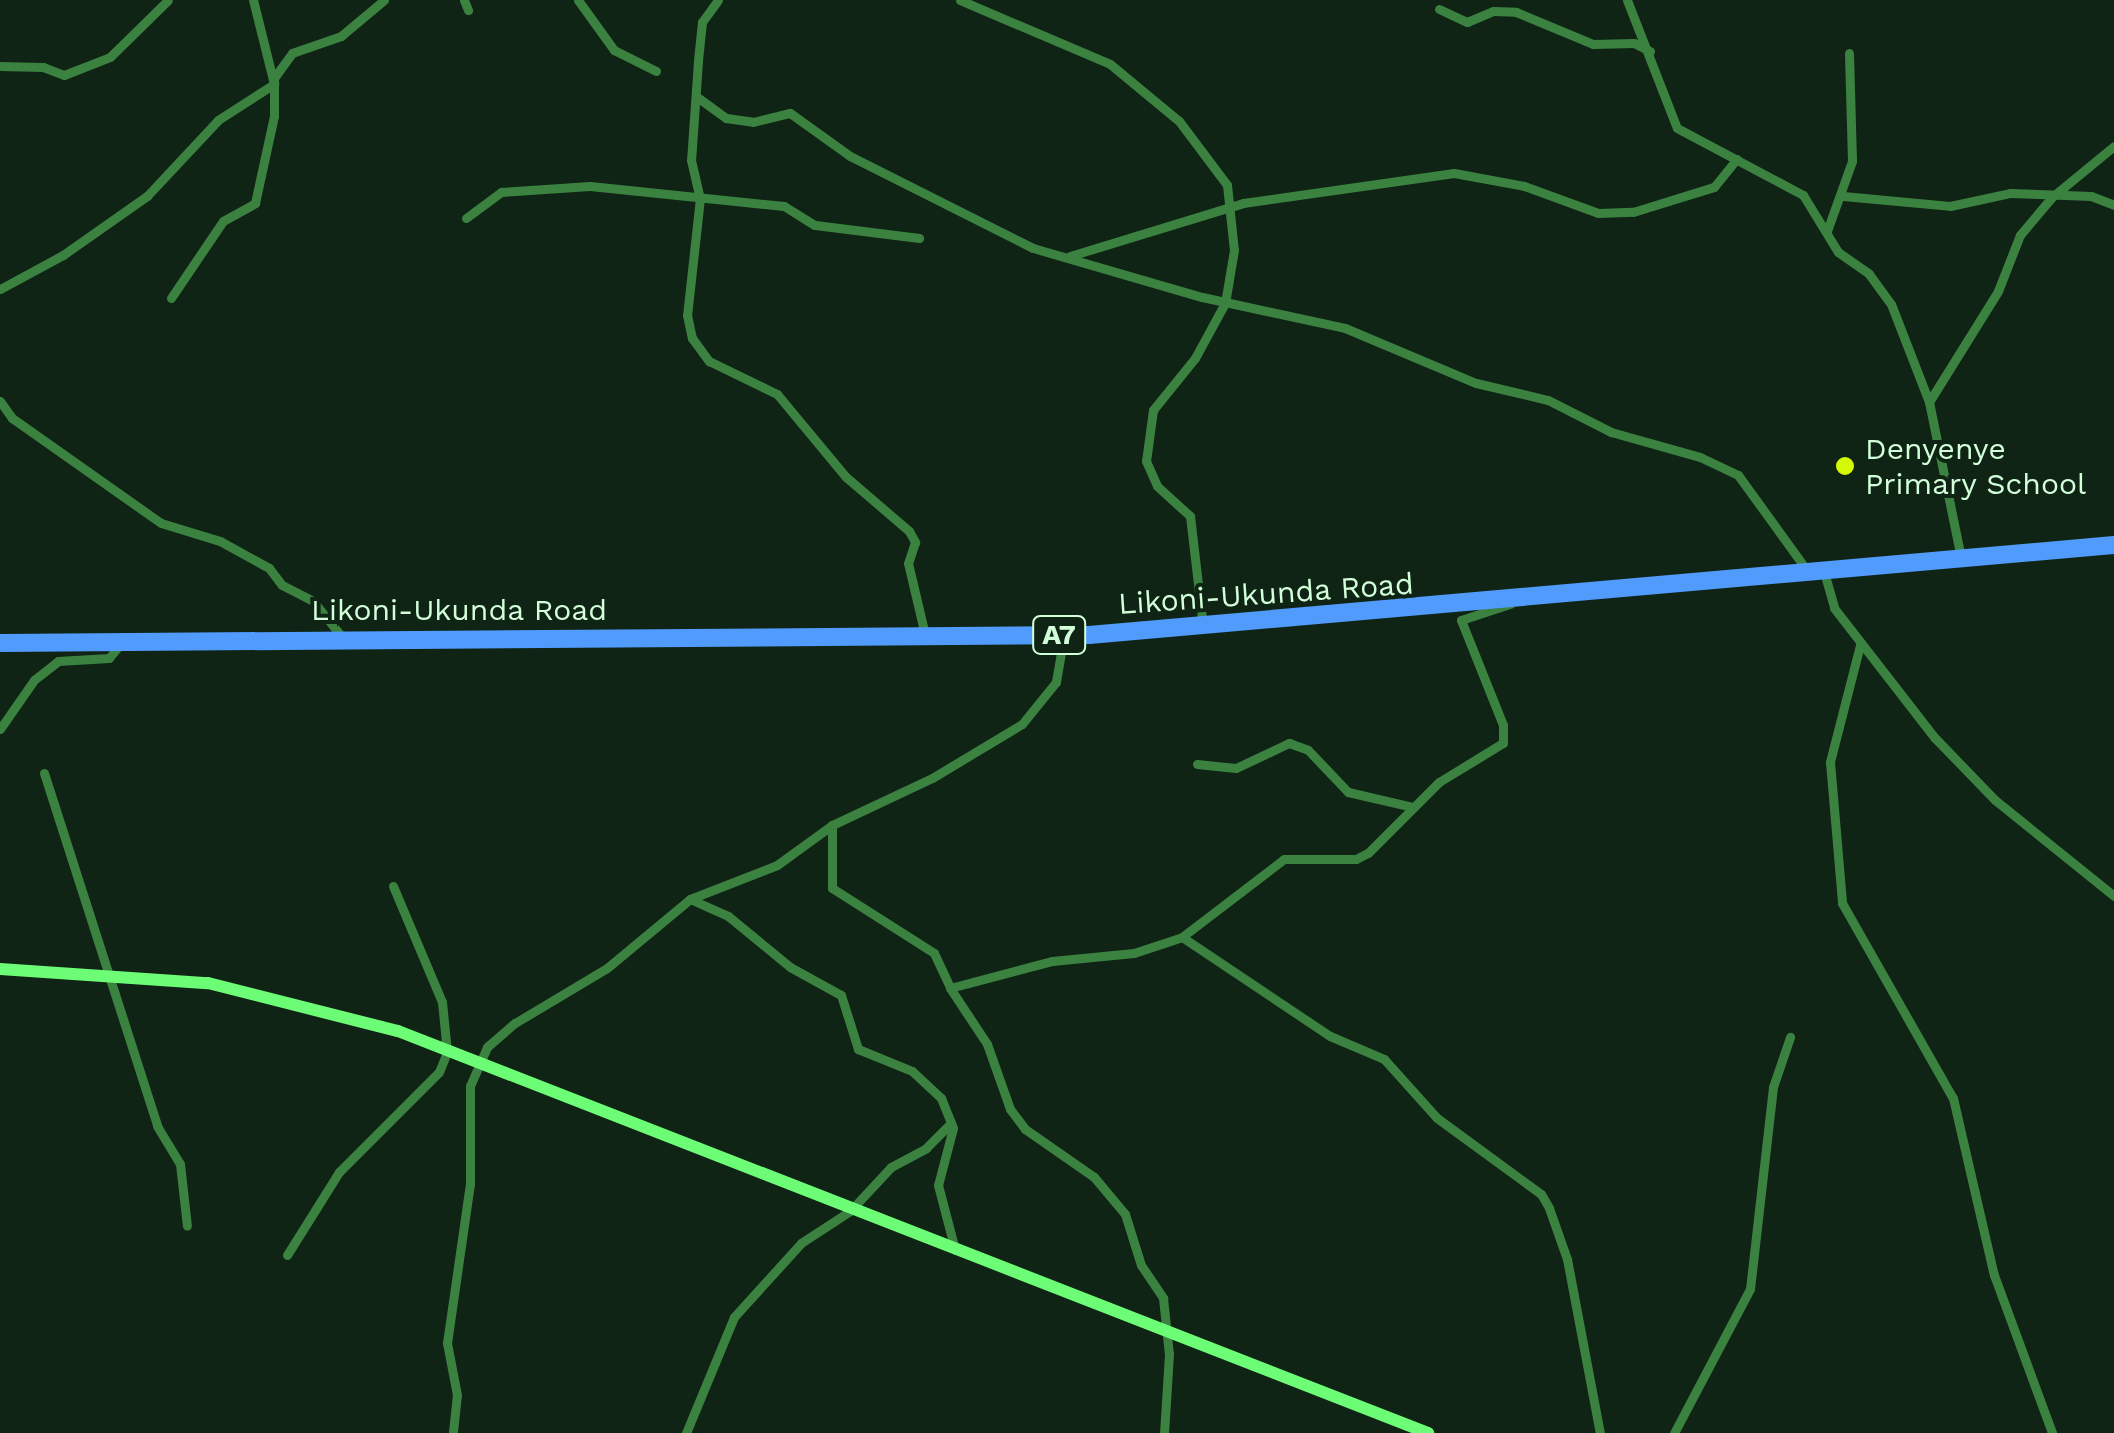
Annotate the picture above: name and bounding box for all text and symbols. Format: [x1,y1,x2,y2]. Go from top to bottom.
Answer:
place label: Denyenye Primary School [1865,431,2087,502]
marker: Denyenye Primary School [1834,455,1856,477]
street label: Likoni-Ukunda Road [1117,566,1415,622]
street label: Likoni-Ukunda Road [311,592,607,628]
road number: A7 [1032,612,1086,658]

